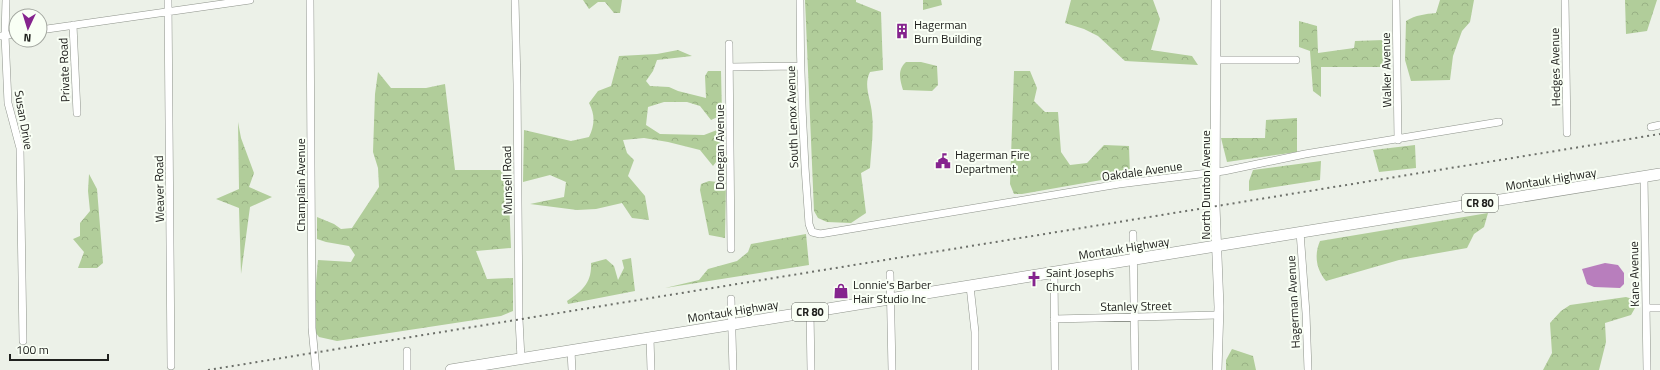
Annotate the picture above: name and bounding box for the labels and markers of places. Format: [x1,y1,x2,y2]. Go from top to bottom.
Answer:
place label: Hagerman Burn Building [914,15,982,48]
building icon: Hagerman Burn Building [893,22,911,40]
place label: Hagerman Fire Department [955,145,1030,178]
public building icon: Hagerman Fire Department [934,152,952,170]
place label: Saint Josephs Church [1046,263,1115,296]
church icon: Saint Josephs Church [1025,270,1043,288]
place label: Lonnie's Barber Hair Studio Inc [853,275,931,308]
shop icon: Lonnie's Barber Hair Studio Inc [832,282,850,300]

